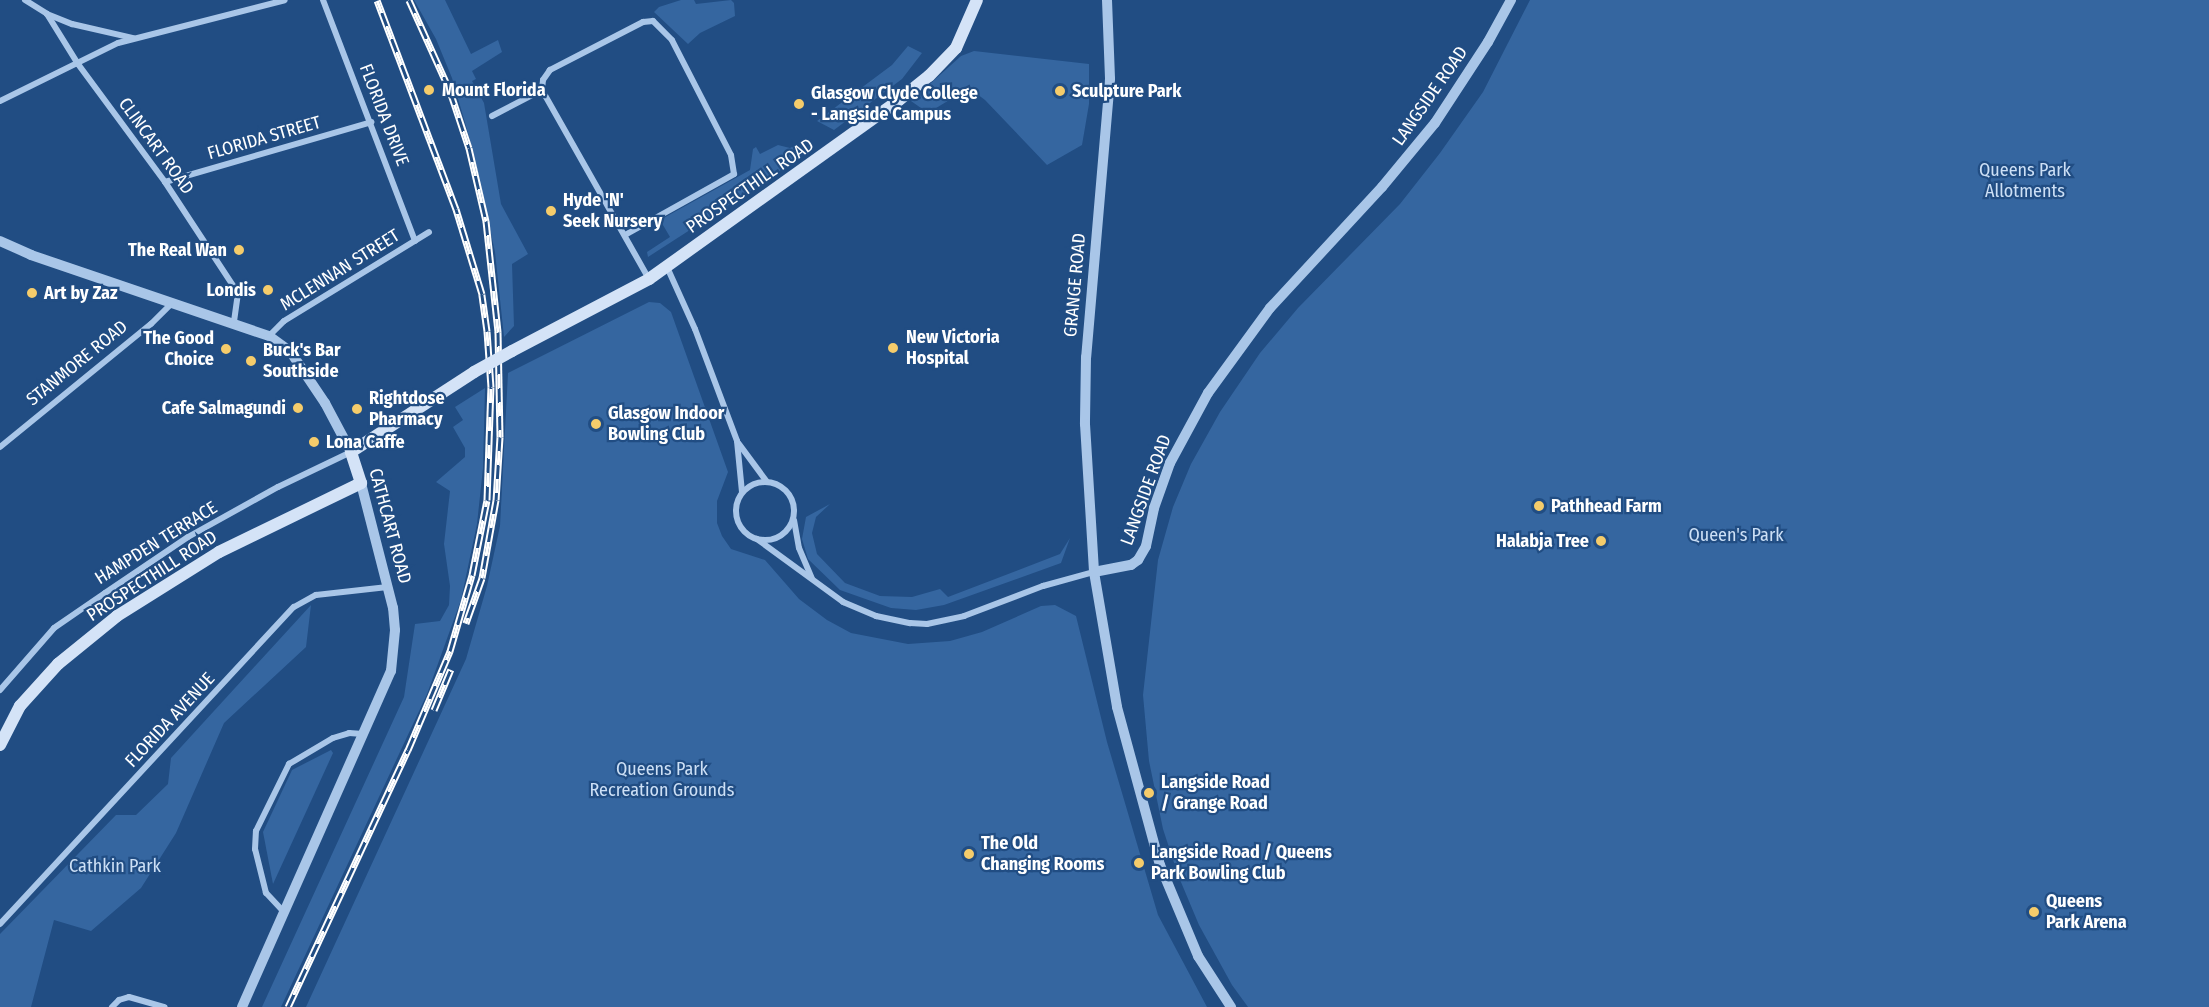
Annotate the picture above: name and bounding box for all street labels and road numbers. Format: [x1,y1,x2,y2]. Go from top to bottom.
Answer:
street label: LANGSIDE ROAD [1388,42,1472,150]
street label: FLORIDA DRIVE [355,61,413,169]
street label: CLINCART ROAD [114,94,198,198]
street label: FLORIDA STREET [205,112,323,164]
street label: PROSPECTHILL ROAD [682,134,818,238]
street label: MCLENNAN STREET [276,225,404,315]
street label: GRANGE ROAD [1060,232,1090,338]
street label: STANMORE ROAD [22,316,132,410]
street label: LANGSIDE ROAD [1116,432,1176,548]
street label: CATHCART ROAD [364,466,416,586]
street label: HAMPDEN TERRACE [91,497,221,589]
street label: PROSPECTHILL ROAD [83,526,221,626]
street label: FLORIDA AVENUE [121,668,219,772]

